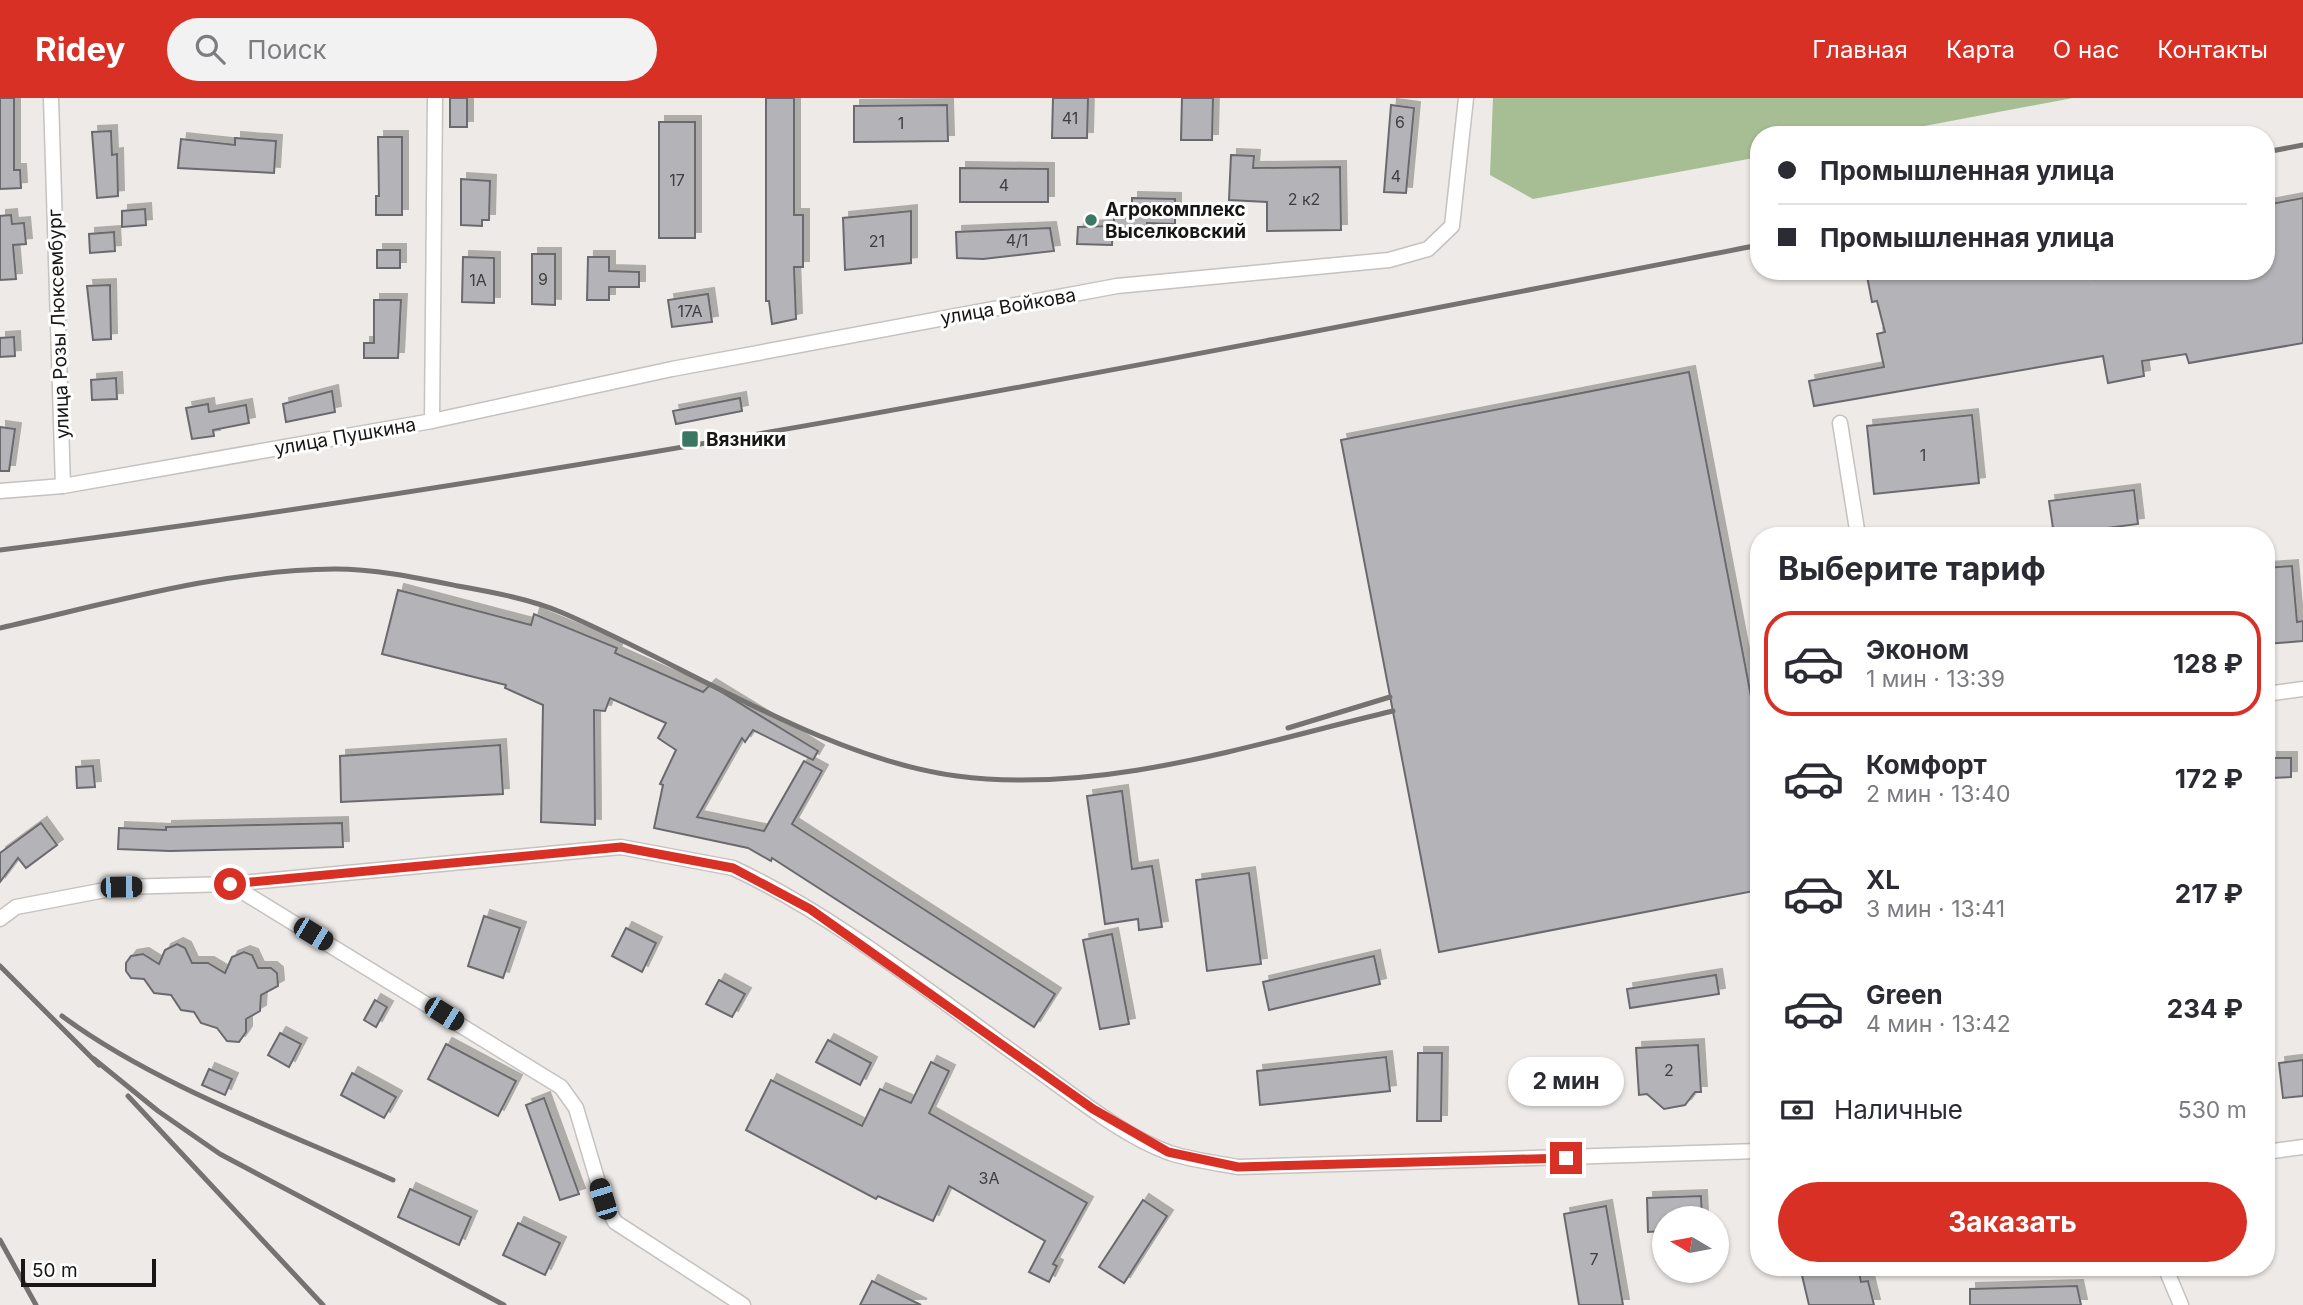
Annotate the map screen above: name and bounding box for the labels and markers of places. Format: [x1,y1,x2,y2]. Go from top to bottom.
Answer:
place label: Агрокомплекс Выселковский [1105,198,1246,243]
marker: Агрокомплекс Выселковский [1083,212,1099,228]
place label: Вязники [706,428,786,451]
marker: Вязники [680,429,700,449]

